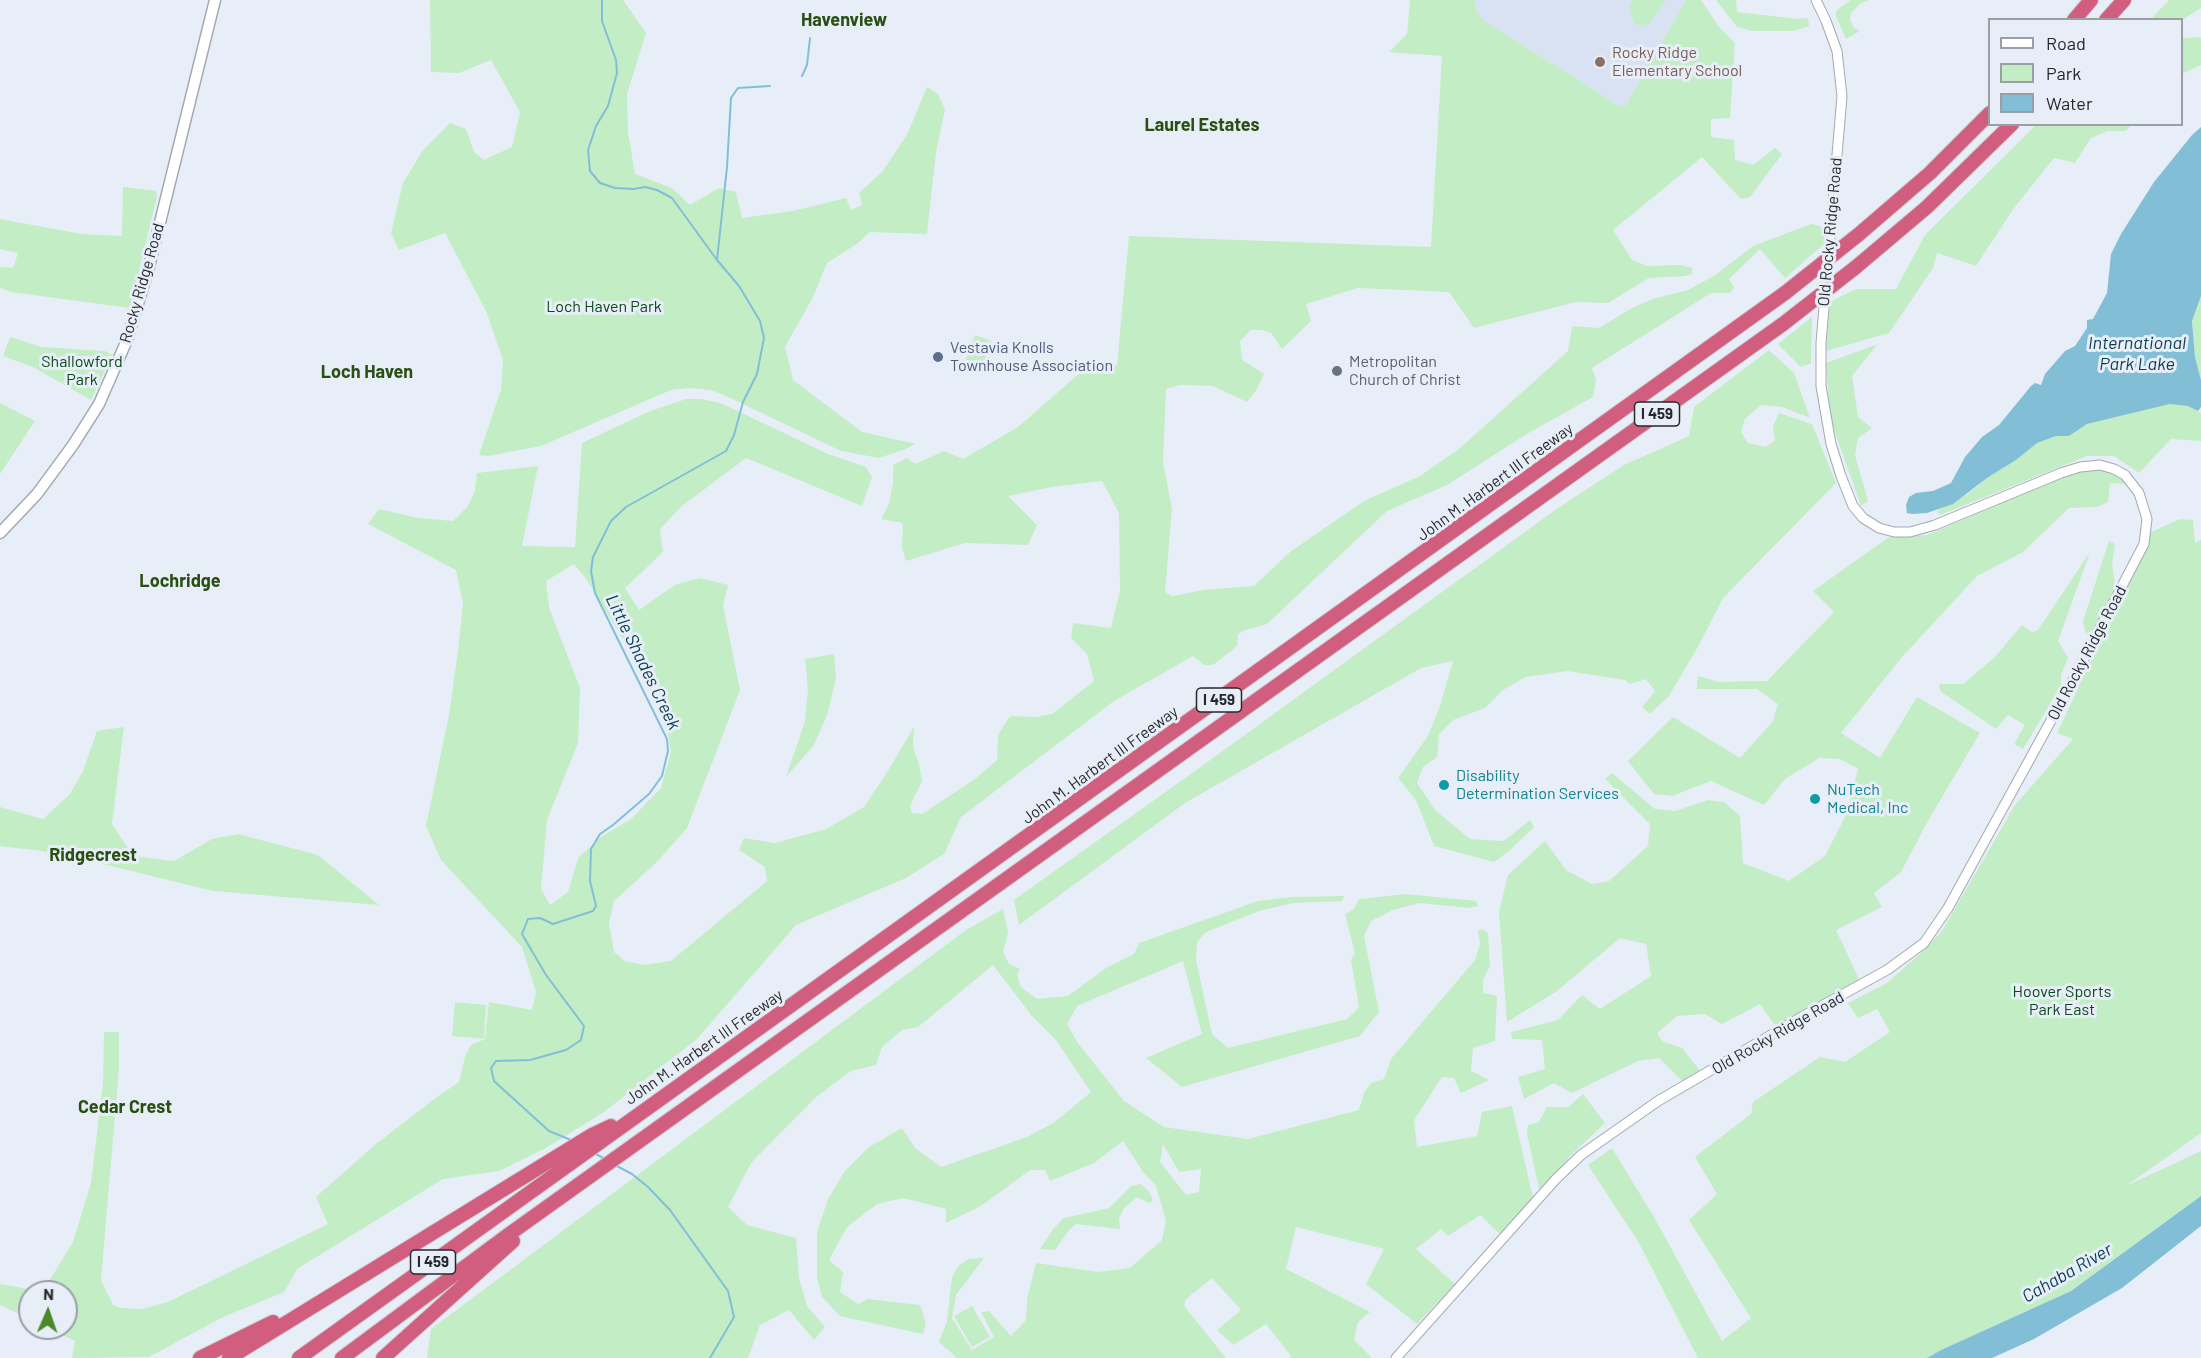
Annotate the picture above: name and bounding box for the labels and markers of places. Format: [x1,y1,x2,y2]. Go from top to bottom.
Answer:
place label: Rocky Ridge Elementary School [1612,43,1742,81]
marker: Rocky Ridge Elementary School [1593,55,1607,69]
place label: Vestavia Knolls Townhouse Association [950,338,1113,376]
marker: Vestavia Knolls Townhouse Association [931,350,945,364]
place label: Metropolitan Church of Christ [1349,352,1461,390]
marker: Metropolitan Church of Christ [1330,364,1344,378]
place label: Disability Determination Services [1456,766,1619,804]
marker: Disability Determination Services [1437,778,1451,792]
place label: NuTech Medical, Inc [1827,780,1908,818]
marker: NuTech Medical, Inc [1808,792,1822,806]

